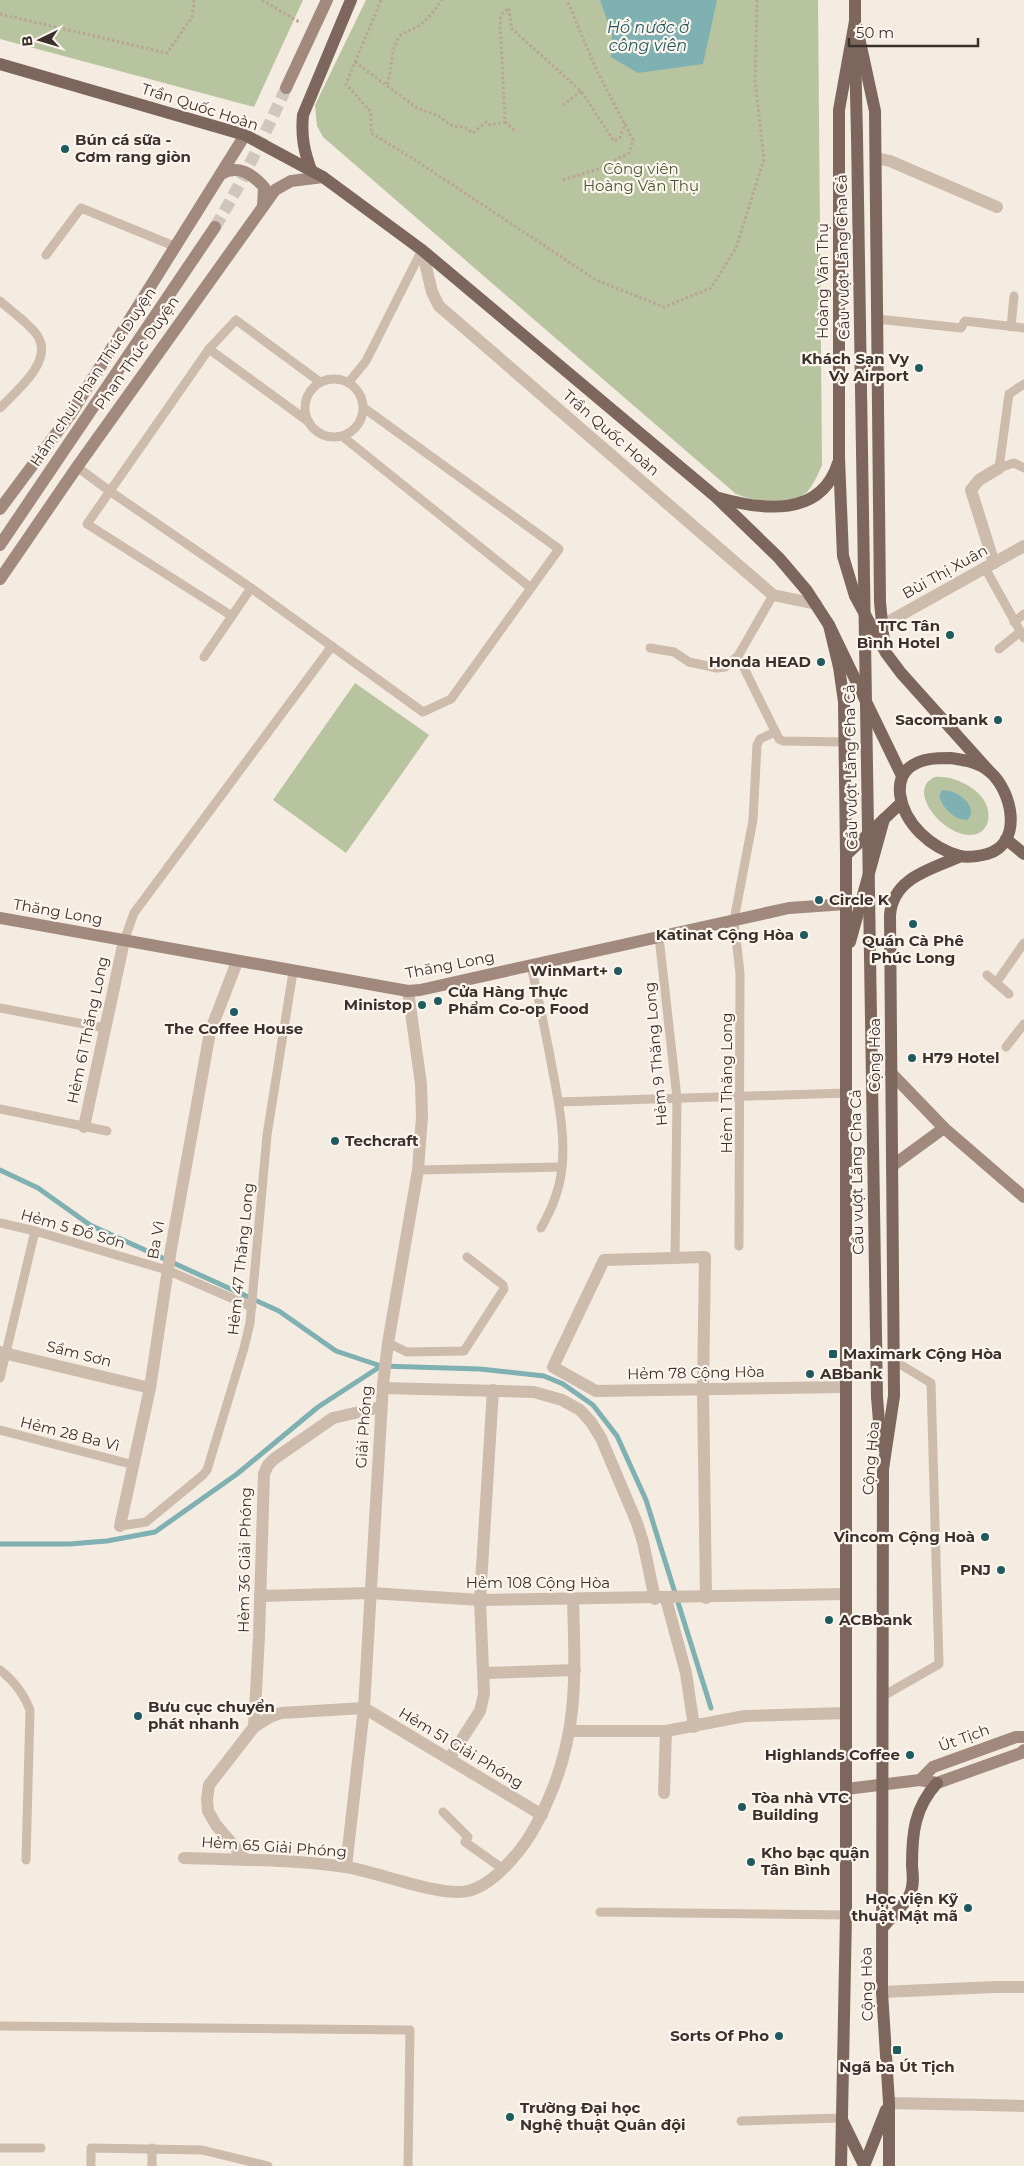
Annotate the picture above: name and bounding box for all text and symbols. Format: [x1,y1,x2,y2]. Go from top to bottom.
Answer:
north arrow [15,15,65,65]
scale bar [849,15,978,47]
water label: Hồ nước ở công viên [607,18,690,55]
text: 50 m [856,23,894,42]
text: B [18,35,36,47]
street label: Trần Quốc Hoàn [139,79,261,134]
place label: Bún cá sữa - Cơm rang giòn [75,130,191,166]
marker: Bún cá sữa - Cơm rang giòn [59,143,71,155]
park label: Công viên Hoàng Văn Thụ [583,159,699,195]
street label: Cầu vượt Lăng Cha Cả [832,174,853,340]
street label: Hoàng Văn Thụ [813,223,832,339]
street label: Hầm chui Phan Thúc Duyện [25,284,160,470]
street label: Phan Thúc Duyện [90,292,183,413]
place label: Khách Sạn Vy Vy Airport [801,349,910,385]
marker: Khách Sạn Vy Vy Airport [913,362,925,374]
street label: Trần Quốc Hoàn [559,386,663,480]
street label: Bùi Thị Xuân [899,540,991,603]
place label: TTC Tân Bình Hotel [857,616,940,652]
marker: TTC Tân Bình Hotel [944,629,956,641]
place label: Honda HEAD [709,652,811,671]
marker: Honda HEAD [815,656,827,668]
street label: Cầu vượt Lăng Cha Cả [840,684,861,850]
place label: Sacombank [895,710,988,729]
marker: Sacombank [992,714,1004,726]
place label: Circle K [829,890,890,909]
street label: Thăng Long [12,894,104,929]
marker: Circle K [813,894,825,906]
marker: Quán Cà Phê Phúc Long [907,918,919,930]
place label: Katinat Cộng Hòa [656,925,794,944]
marker: Katinat Cộng Hòa [798,929,810,941]
place label: Quán Cà Phê Phúc Long [862,931,964,967]
street label: Thăng Long [404,947,496,982]
street label: Hẻm 61 Thăng Long [63,955,112,1105]
place label: WinMart+ [530,961,608,980]
marker: WinMart+ [612,965,624,977]
street label: Hẻm 9 Thăng Long [640,981,671,1127]
place label: Cửa Hàng Thực Phẩm Co-op Food [448,982,589,1018]
place label: Ministop [344,995,412,1014]
marker: Cửa Hàng Thực Phẩm Co-op Food [432,995,444,1007]
marker: Ministop [416,999,428,1011]
marker: The Coffee House [228,1006,240,1018]
street label: Hẻm 1 Thăng Long [717,1013,736,1153]
street label: Cộng Hòa [865,1018,884,1092]
place label: The Coffee House [165,1019,303,1038]
place label: H79 Hotel [922,1048,999,1067]
marker: H79 Hotel [906,1052,918,1064]
street label: Cầu vượt Lăng Cha Cả [846,1089,867,1255]
place label: Techcraft [345,1131,419,1150]
marker: Techcraft [329,1135,341,1147]
street label: Hẻm 47 Thăng Long [223,1182,258,1336]
street label: Hẻm 5 Đồ Sơn [19,1204,128,1253]
street label: Ba Vì [143,1219,168,1261]
street label: Sầm Sơn [44,1336,114,1371]
place label: Maximark Cộng Hòa [843,1344,1002,1363]
marker: Maximark Cộng Hòa [827,1348,839,1360]
street label: Hẻm 78 Cộng Hòa [627,1362,765,1383]
place label: ABbank [819,1364,883,1383]
marker: ABbank [804,1368,816,1380]
street label: Giải Phóng [351,1385,376,1469]
street label: Hẻm 28 Ba Vì [18,1412,122,1455]
street label: Cộng Hòa [858,1420,883,1496]
street label: Hẻm 36 Giải Phóng [234,1487,255,1633]
place label: Vincom Cộng Hoà [833,1527,975,1546]
marker: Vincom Cộng Hoà [979,1531,991,1543]
place label: PNJ [960,1560,991,1579]
marker: PNJ [995,1564,1007,1576]
street label: Hẻm 108 Cộng Hòa [466,1573,610,1592]
place label: ACBbank [838,1610,913,1629]
marker: ACBbank [823,1614,835,1626]
place label: Bưu cục chuyển phát nhanh [148,1697,275,1733]
street label: Hẻm 51 Giải Phóng [395,1703,527,1792]
marker: Bưu cục chuyển phát nhanh [132,1710,144,1722]
street label: Út Tịch [936,1720,992,1756]
place label: Highlands Coffee [765,1745,900,1764]
marker: Highlands Coffee [904,1749,916,1761]
place label: Tòa nhà VTC Building [752,1788,849,1824]
marker: Tòa nhà VTC Building [736,1801,748,1813]
street label: Hẻm 65 Giải Phóng [201,1832,347,1861]
place label: Kho bạc quận Tân Bình [761,1843,870,1879]
marker: Kho bạc quận Tân Bình [745,1856,757,1868]
place label: Học viện Kỹ thuật Mật mã [851,1889,959,1925]
marker: Học viện Kỹ thuật Mật mã [962,1902,974,1914]
street label: Cộng Hòa [856,1947,877,2021]
place label: Sorts Of Pho [670,2026,769,2045]
marker: Sorts Of Pho [773,2030,785,2042]
marker: Ngã ba Út Tịch [891,2044,903,2056]
place label: Ngã ba Út Tịch [839,2057,955,2076]
place label: Trường Đại học Nghệ thuật Quân đội [520,2098,686,2134]
marker: Trường Đại học Nghệ thuật Quân đội [504,2111,516,2123]

